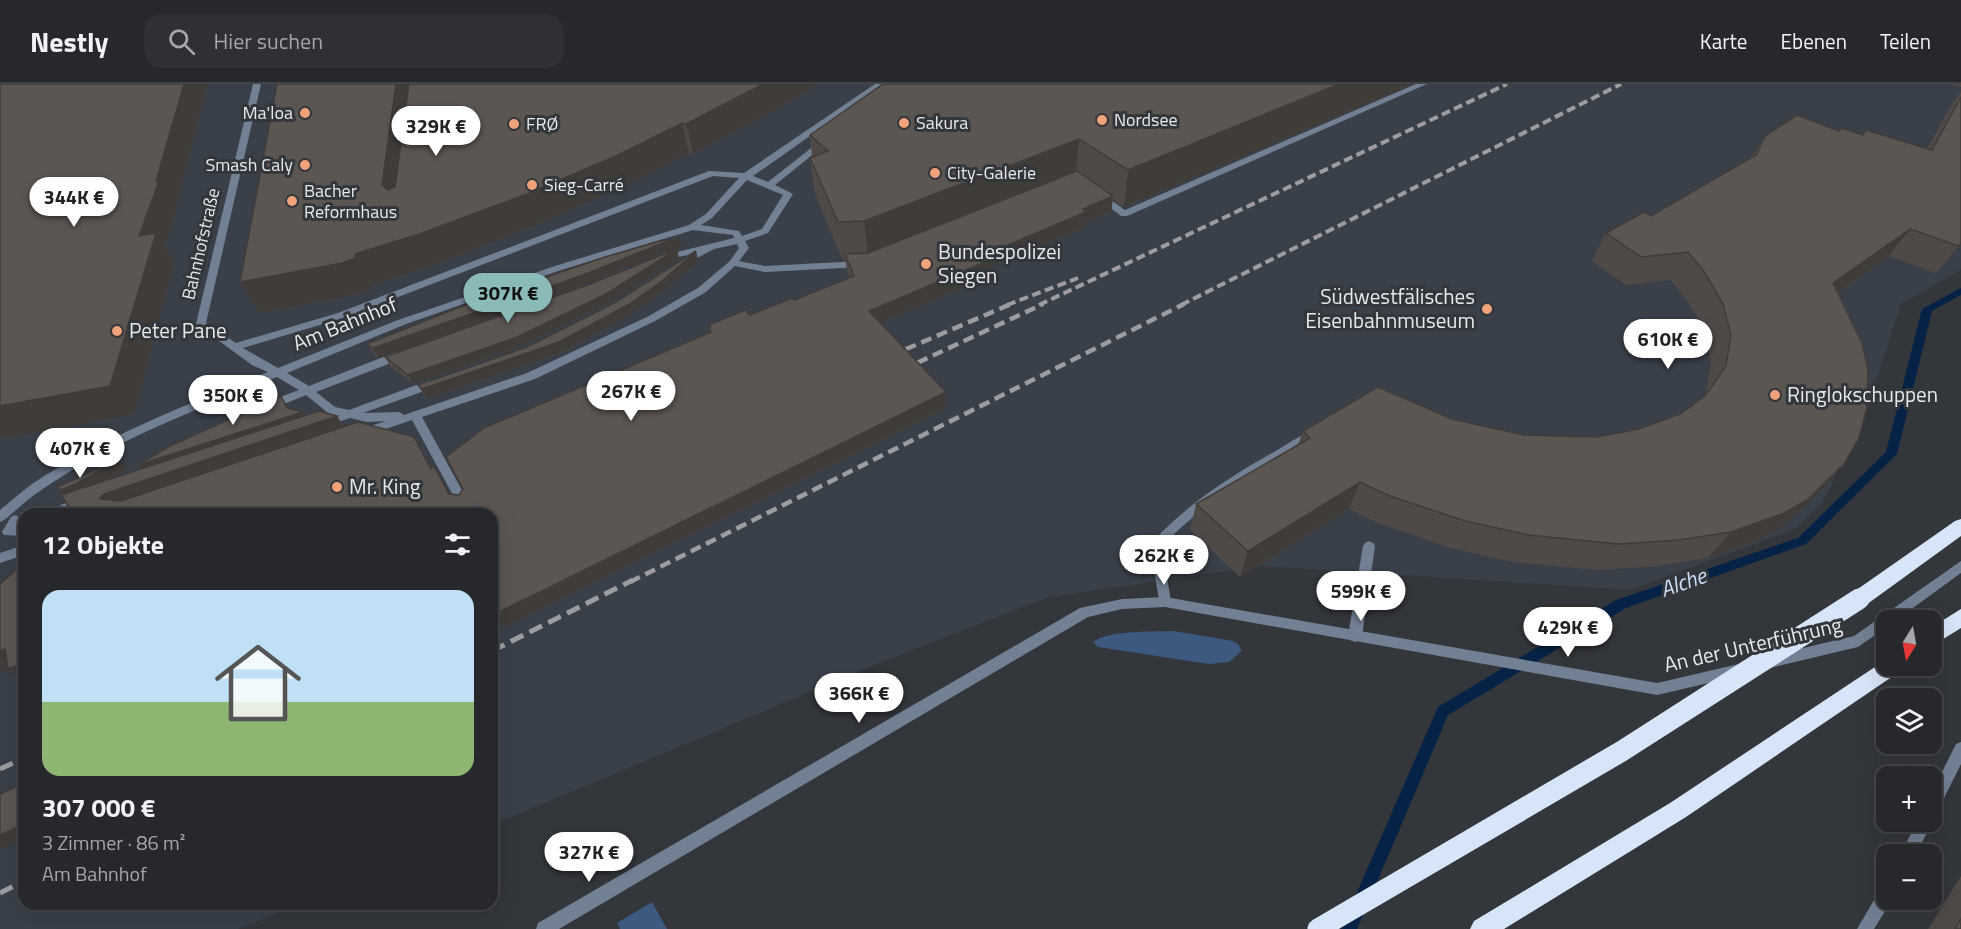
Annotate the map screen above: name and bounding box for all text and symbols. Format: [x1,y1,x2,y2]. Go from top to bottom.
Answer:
search box [144,14,564,68]
text: Nestly [30,20,108,63]
text: Hier suchen [213,24,323,58]
icon: search [165,25,198,58]
text: Karte [1700,25,1747,57]
text: Ebenen [1780,25,1847,57]
text: Teilen [1880,25,1931,57]
place label: Ma'loa [243,99,293,126]
marker: Ma'loa [298,106,312,120]
pin: 329K € [387,106,485,157]
place label: Nordsee [1114,106,1178,133]
place label: Sakura [916,109,968,136]
text: 329K € [405,110,467,141]
place label: FRØ [526,110,558,137]
marker: Nordsee [1095,113,1109,127]
marker: Sakura [897,116,911,130]
marker: FRØ [507,117,521,131]
place label: Smash Caly [206,151,293,178]
marker: Smash Caly [298,158,312,172]
place label: City-Galerie [947,159,1036,186]
marker: City-Galerie [928,166,942,180]
place label: Sieg-Carré [544,171,624,198]
pin: 344K € [25,177,123,228]
place label: Bacher Reformhaus [304,177,397,225]
marker: Sieg-Carré [525,178,539,192]
text: 344K € [43,181,105,212]
street label: Bahnhofstraße [175,185,226,302]
marker: Bacher Reformhaus [285,194,299,208]
place label: Bundespolizei Siegen [938,235,1061,291]
marker: Bundespolizei Siegen [919,257,933,271]
pin: 307K € [459,273,557,324]
text: 307K € [477,277,539,308]
place label: Südwestfälisches Eisenbahnmuseum [1305,280,1475,336]
street label: Am Bahnhof [288,288,402,359]
marker: Südwestfälisches Eisenbahnmuseum [1480,302,1494,316]
place label: Peter Pane [129,314,227,346]
pin: 610K € [1619,319,1717,370]
text: 610K € [1637,323,1699,354]
marker: Peter Pane [110,324,124,338]
pin: 267K € [582,371,680,422]
pin: 350K € [184,375,282,426]
text: 267K € [600,375,662,406]
place label: Ringlokschuppen [1787,378,1938,410]
text: 350K € [202,379,264,410]
marker: Ringlokschuppen [1768,388,1782,402]
pin: 407K € [31,428,129,479]
text: 407K € [49,432,111,463]
place label: Mr. King [349,470,421,502]
marker: Mr. King [330,480,344,494]
text: 12 Objekte [42,525,164,564]
icon: filters [441,528,474,561]
pin: 262K € [1115,535,1213,586]
text: 262K € [1133,539,1195,570]
water label: Alche [1655,558,1712,606]
pin: 599K € [1312,571,1410,622]
text: 599K € [1330,575,1392,606]
pin: 429K € [1519,607,1617,658]
street label: An der Unterführung [1661,608,1845,680]
north arrow [1876,610,1942,676]
map controls [1876,610,1942,910]
text: 429K € [1537,611,1599,642]
icon: home [204,629,312,737]
pin: 366K € [810,673,908,724]
text: 366K € [828,677,890,708]
button: layers [1876,688,1942,754]
button: + [1876,766,1942,832]
text: 307 000 € [42,788,155,827]
text: 3 Zimmer · 86 m² [42,827,185,858]
pin: 327K € [540,832,638,883]
text: 327K € [558,836,620,867]
button: − [1876,844,1942,910]
text: Am Bahnhof [42,858,147,889]

